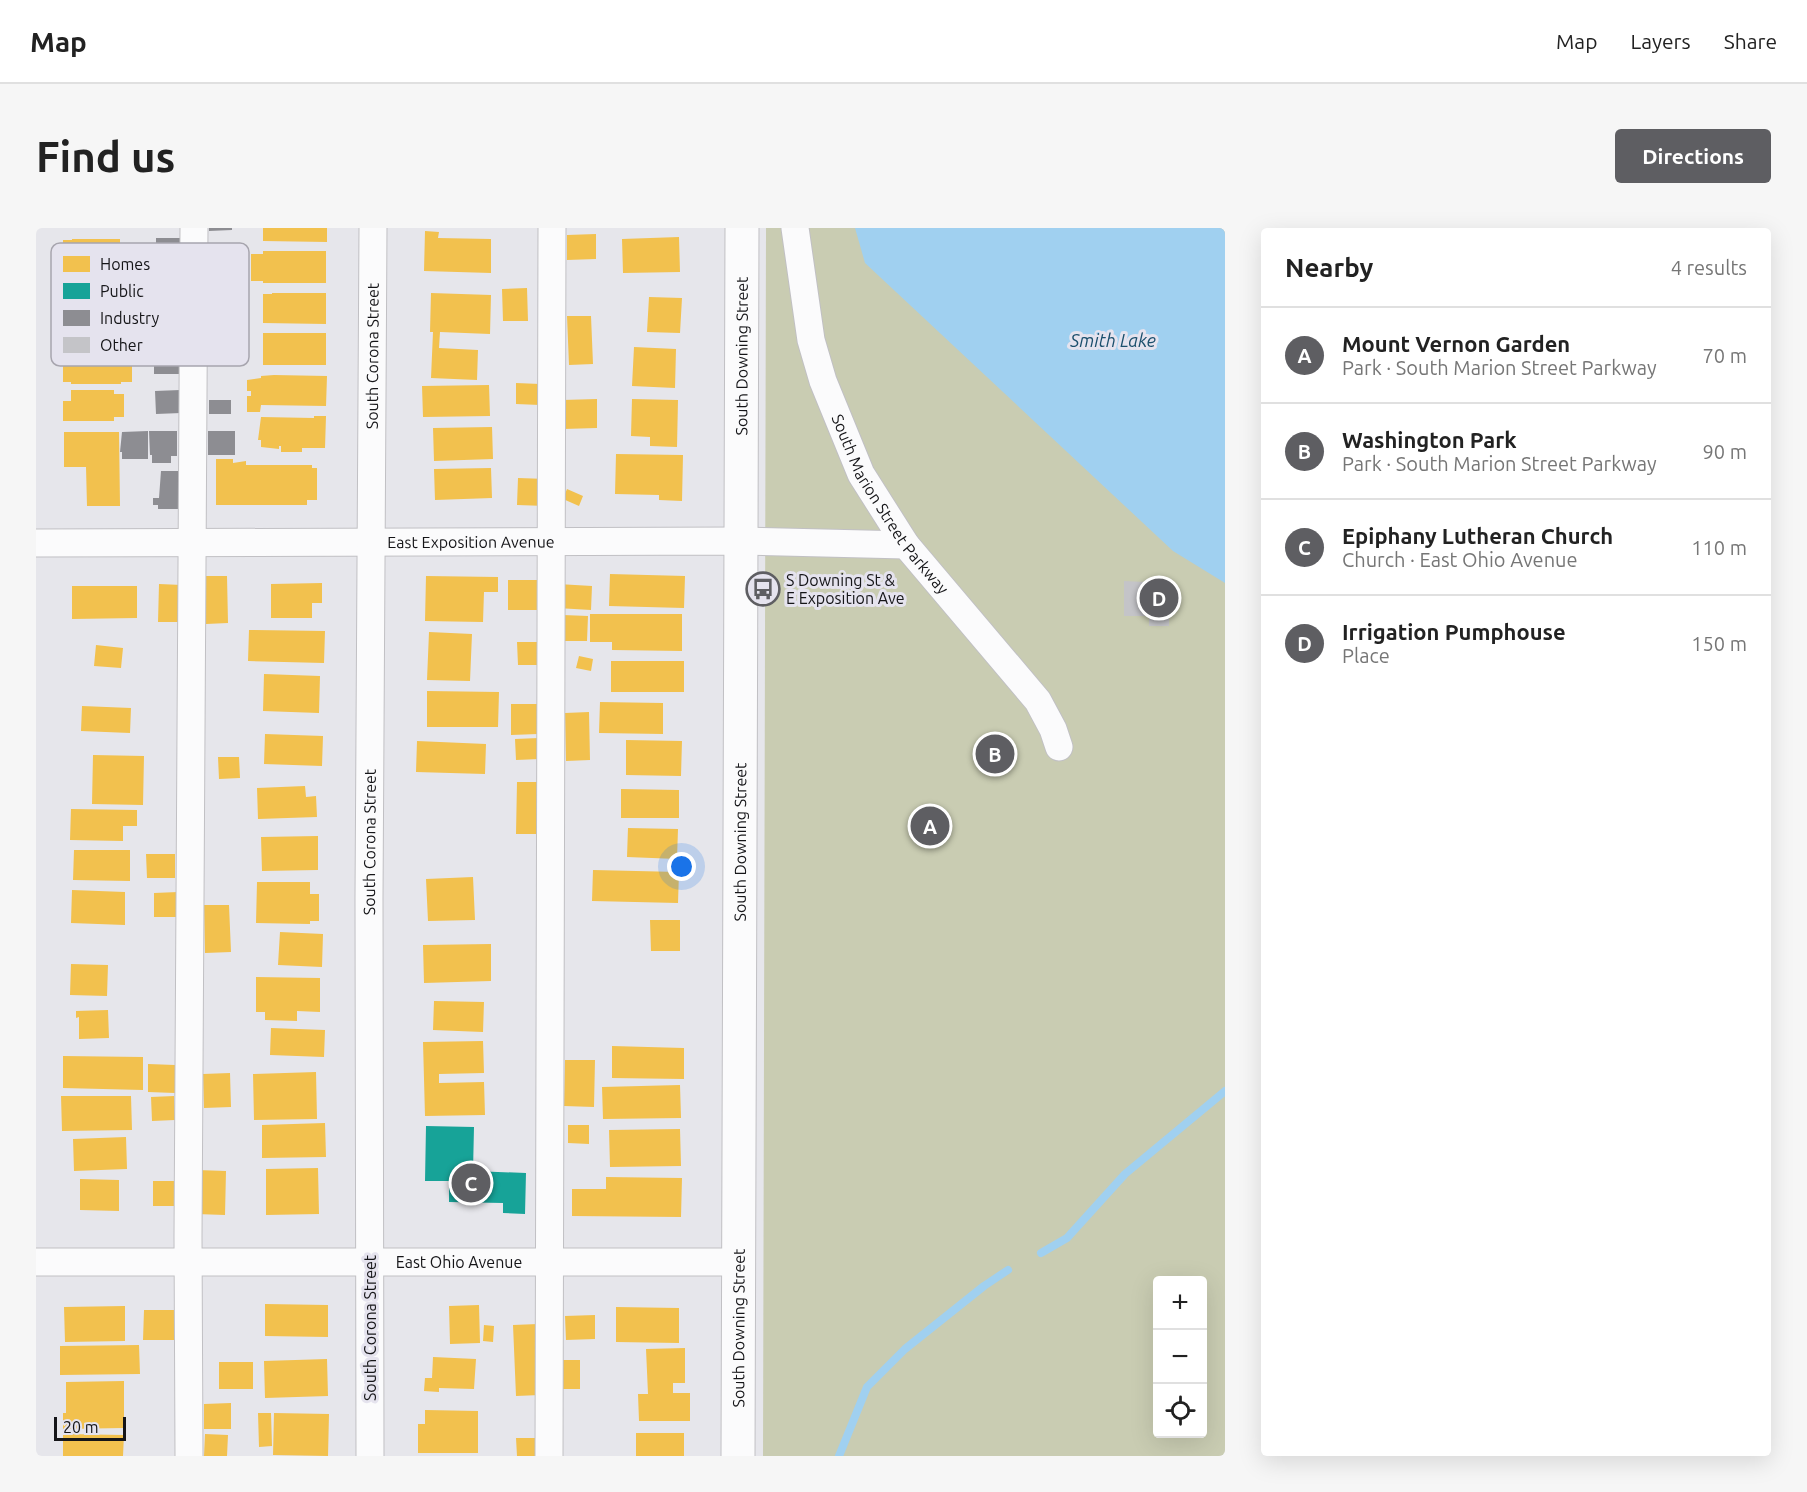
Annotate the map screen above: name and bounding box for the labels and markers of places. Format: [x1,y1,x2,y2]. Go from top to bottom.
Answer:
bus stop icon: S Downing St & E Exposition Ave [745,571,781,607]
place label: S Downing St & E Exposition Ave [786,571,905,607]
pin: D [1140,576,1178,620]
pin: B [976,732,1014,776]
pin: A [910,804,950,848]
pin: C [452,1160,490,1206]

